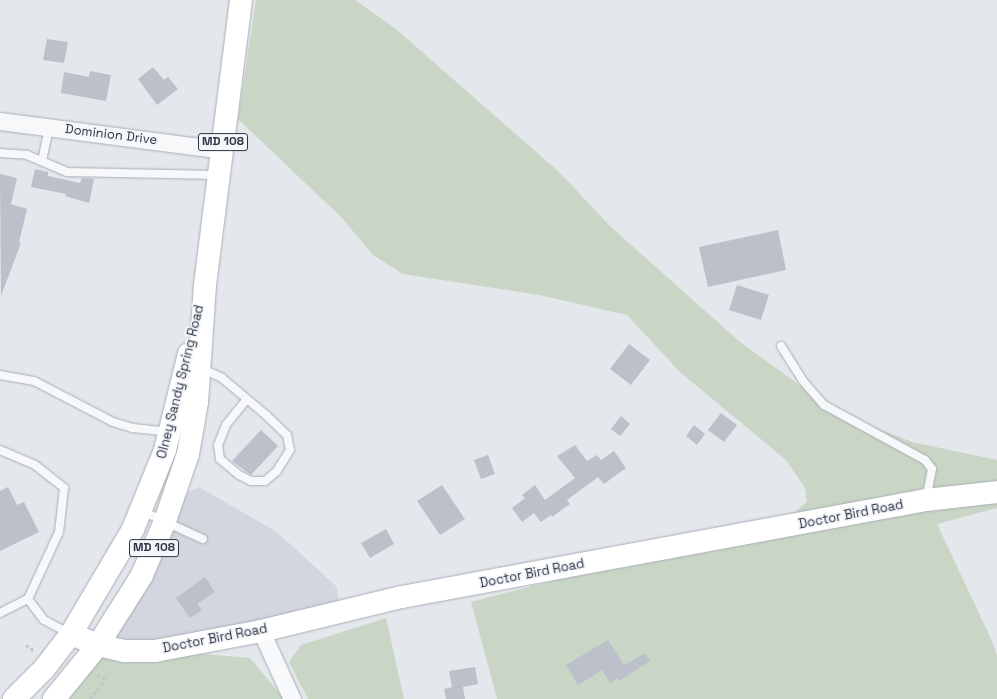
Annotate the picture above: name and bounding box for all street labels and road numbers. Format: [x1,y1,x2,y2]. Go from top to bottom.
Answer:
street label: Dominion Drive [64,122,158,148]
road number: MD 108 [197,132,249,152]
street label: Olney Sandy Spring Road [154,304,208,460]
street label: Doctor Bird Road [797,497,905,533]
road number: MD 108 [128,538,180,558]
street label: Doctor Bird Road [478,556,586,592]
street label: Doctor Bird Road [161,621,269,657]

